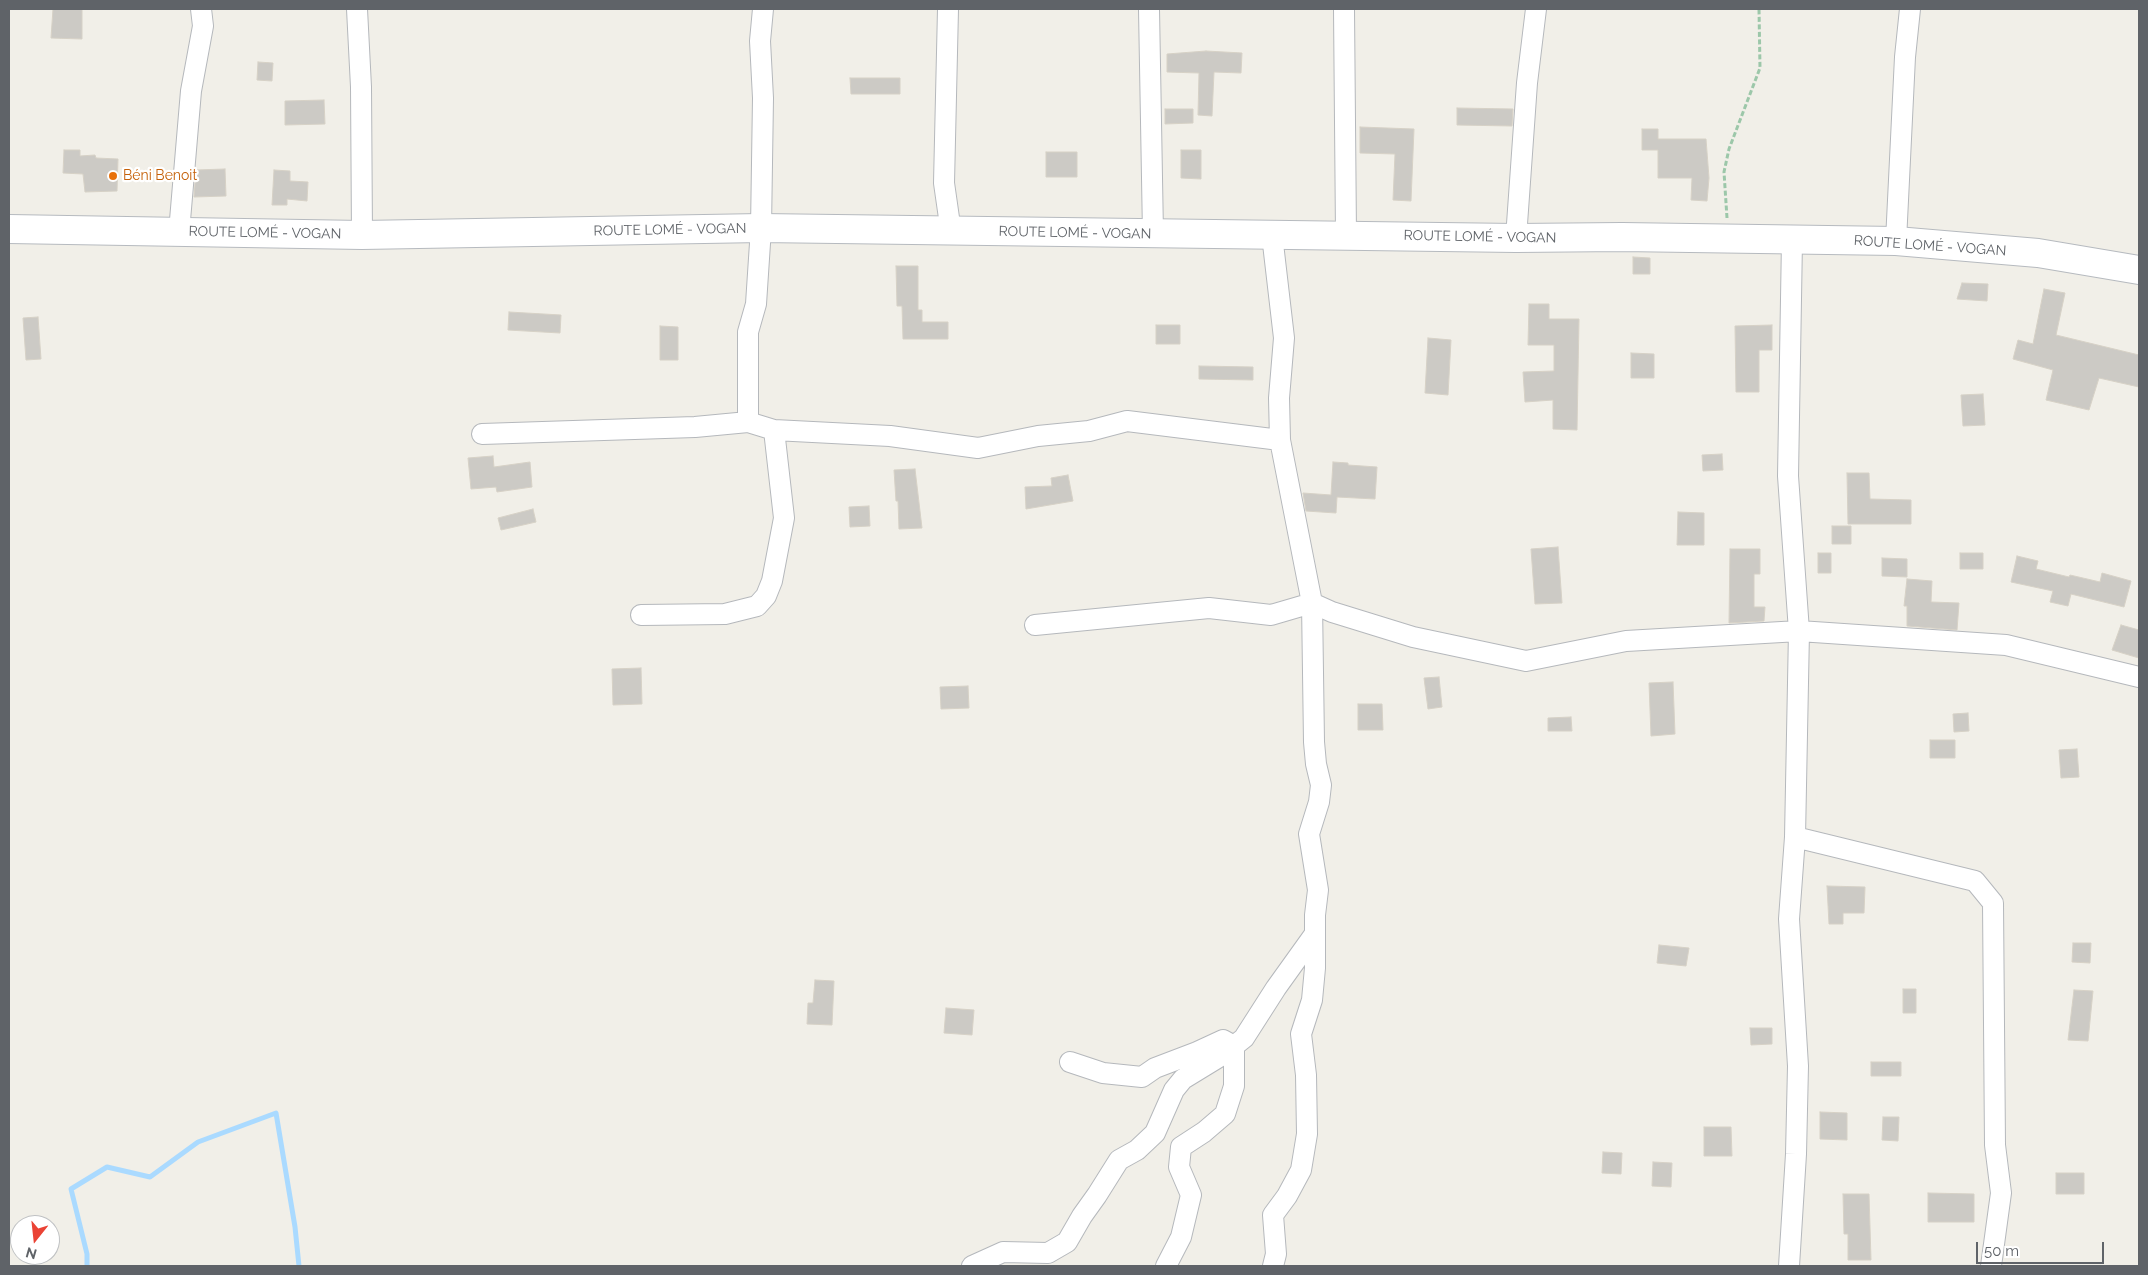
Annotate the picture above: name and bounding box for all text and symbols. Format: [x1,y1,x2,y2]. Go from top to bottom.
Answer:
place label: Béni Benoit [123,168,197,184]
marker: Béni Benoit [107,170,119,182]
street label: ROUTE LOMÉ - VOGAN [593,220,747,240]
street label: ROUTE LOMÉ - VOGAN [188,223,342,243]
street label: ROUTE LOMÉ - VOGAN [998,223,1152,243]
street label: ROUTE LOMÉ - VOGAN [1403,227,1557,247]
street label: ROUTE LOMÉ - VOGAN [1853,232,2007,260]
north arrow [10,1215,60,1265]
scale bar [1978,1232,2106,1264]
text: 50 m [1984,1242,2019,1260]
text: N [24,1244,38,1263]

